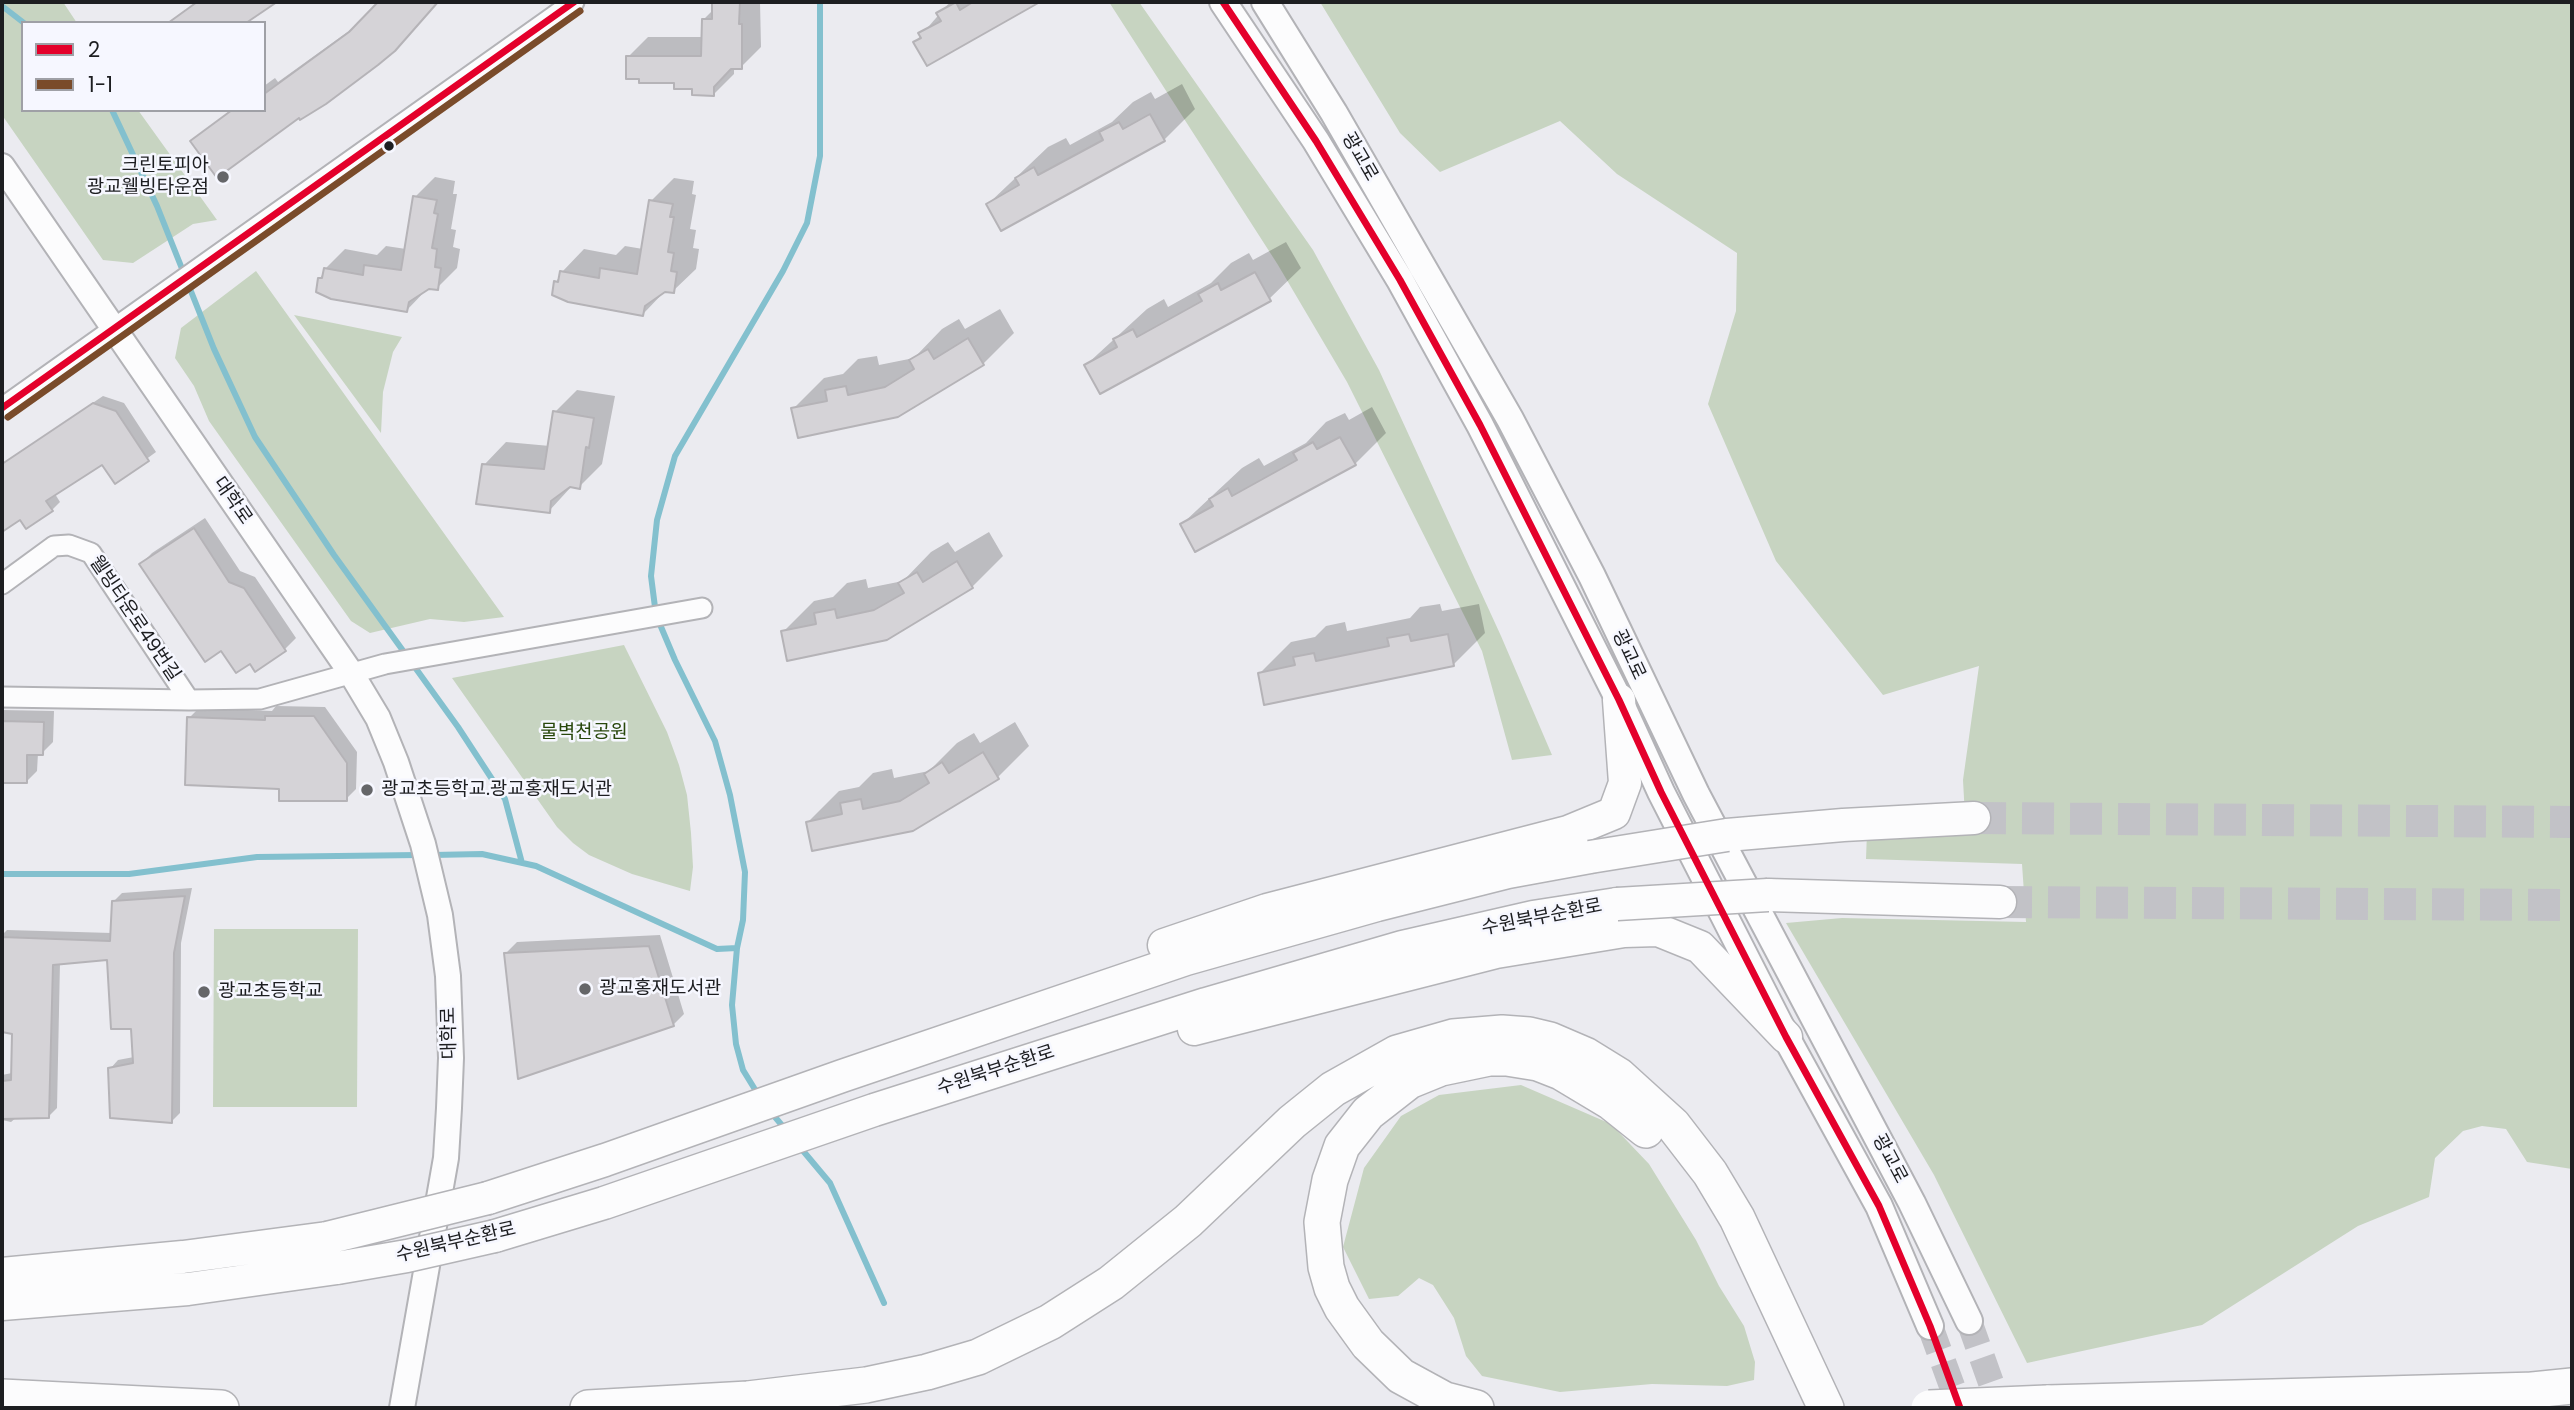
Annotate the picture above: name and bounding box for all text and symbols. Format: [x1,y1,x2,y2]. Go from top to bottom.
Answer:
legend [21,21,266,112]
text: 2 [88,35,100,64]
text: 1-1 [88,70,113,99]
street label: 광교로 [1336,129,1382,185]
unlabelled marker [382,139,396,153]
place label: 크린토피아 광교웰빙타운점 [87,155,209,199]
marker: 크린토피아 광교웰빙타운점 [215,169,231,185]
street label: 대학로 [208,473,256,529]
street label: 웰빙타운로49번길 [84,552,184,686]
street label: 광교로 [1607,626,1649,684]
park label: 물벽천공원 [540,722,628,744]
place label: 광교초등학교.광교홍재도서관 [381,779,612,801]
marker: 광교초등학교.광교홍재도서관 [359,782,375,798]
street label: 수원북부순환로 [1480,895,1604,941]
place label: 광교홍재도서관 [599,978,721,1000]
place label: 광교초등학교 [218,981,323,1003]
marker: 광교홍재도서관 [577,981,593,997]
marker: 광교초등학교 [196,984,212,1000]
street label: 대학로 [438,1007,462,1059]
street label: 수원북부순환로 [934,1041,1058,1101]
street label: 광교로 [1867,1130,1911,1188]
street label: 수원북부순환로 [394,1218,518,1268]

